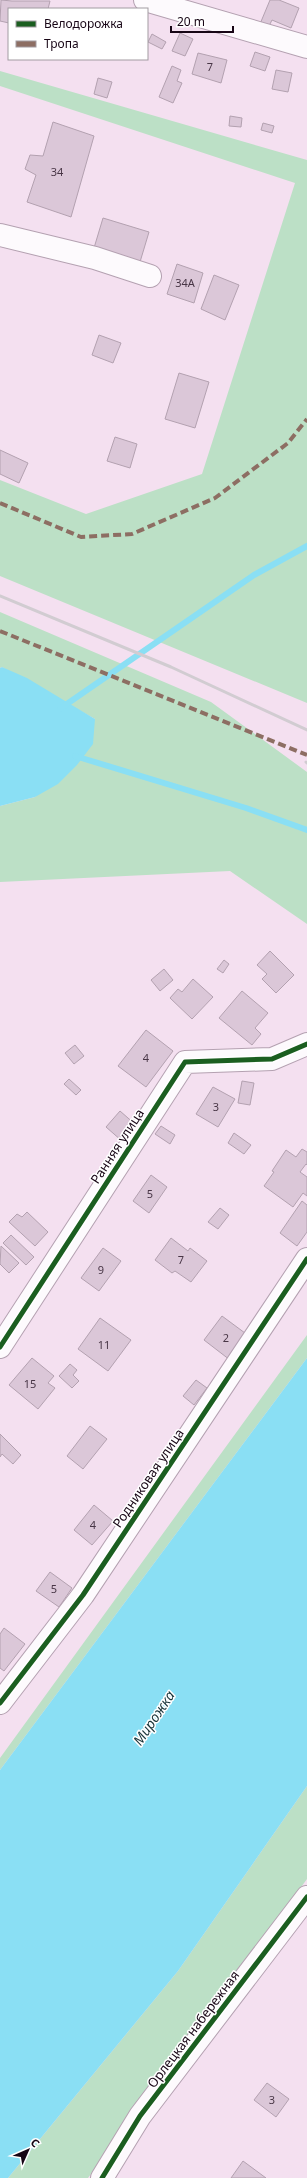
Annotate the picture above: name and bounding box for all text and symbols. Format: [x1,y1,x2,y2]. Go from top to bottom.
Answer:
legend [8,8,148,60]
scale bar [171,8,233,34]
text: 20 m [177,13,205,30]
text: Велодорожка [44,15,123,32]
text: Тропа [44,35,79,52]
house number: 7 [207,59,213,74]
house number: 34 [51,164,64,179]
house number: 34А [175,275,196,290]
house number: 4 [143,1050,150,1065]
house number: 3 [213,1099,219,1114]
street label: Ранняя улица [86,1105,148,1187]
house number: 5 [147,1186,153,1201]
house number: 7 [178,1252,184,1267]
house number: 9 [98,1262,104,1277]
house number: 2 [223,1330,229,1345]
house number: 11 [98,1337,110,1352]
house number: 15 [24,1376,36,1391]
street label: Родниковая улица [108,1425,188,1531]
house number: 4 [90,1517,97,1532]
house number: 5 [51,1581,57,1596]
water label: Мирожка [128,1687,179,1749]
street label: Орлецкая набережная [143,1967,243,2091]
house number: 3 [269,2092,275,2107]
north arrow [8,2130,48,2170]
text: С [28,2135,43,2150]

